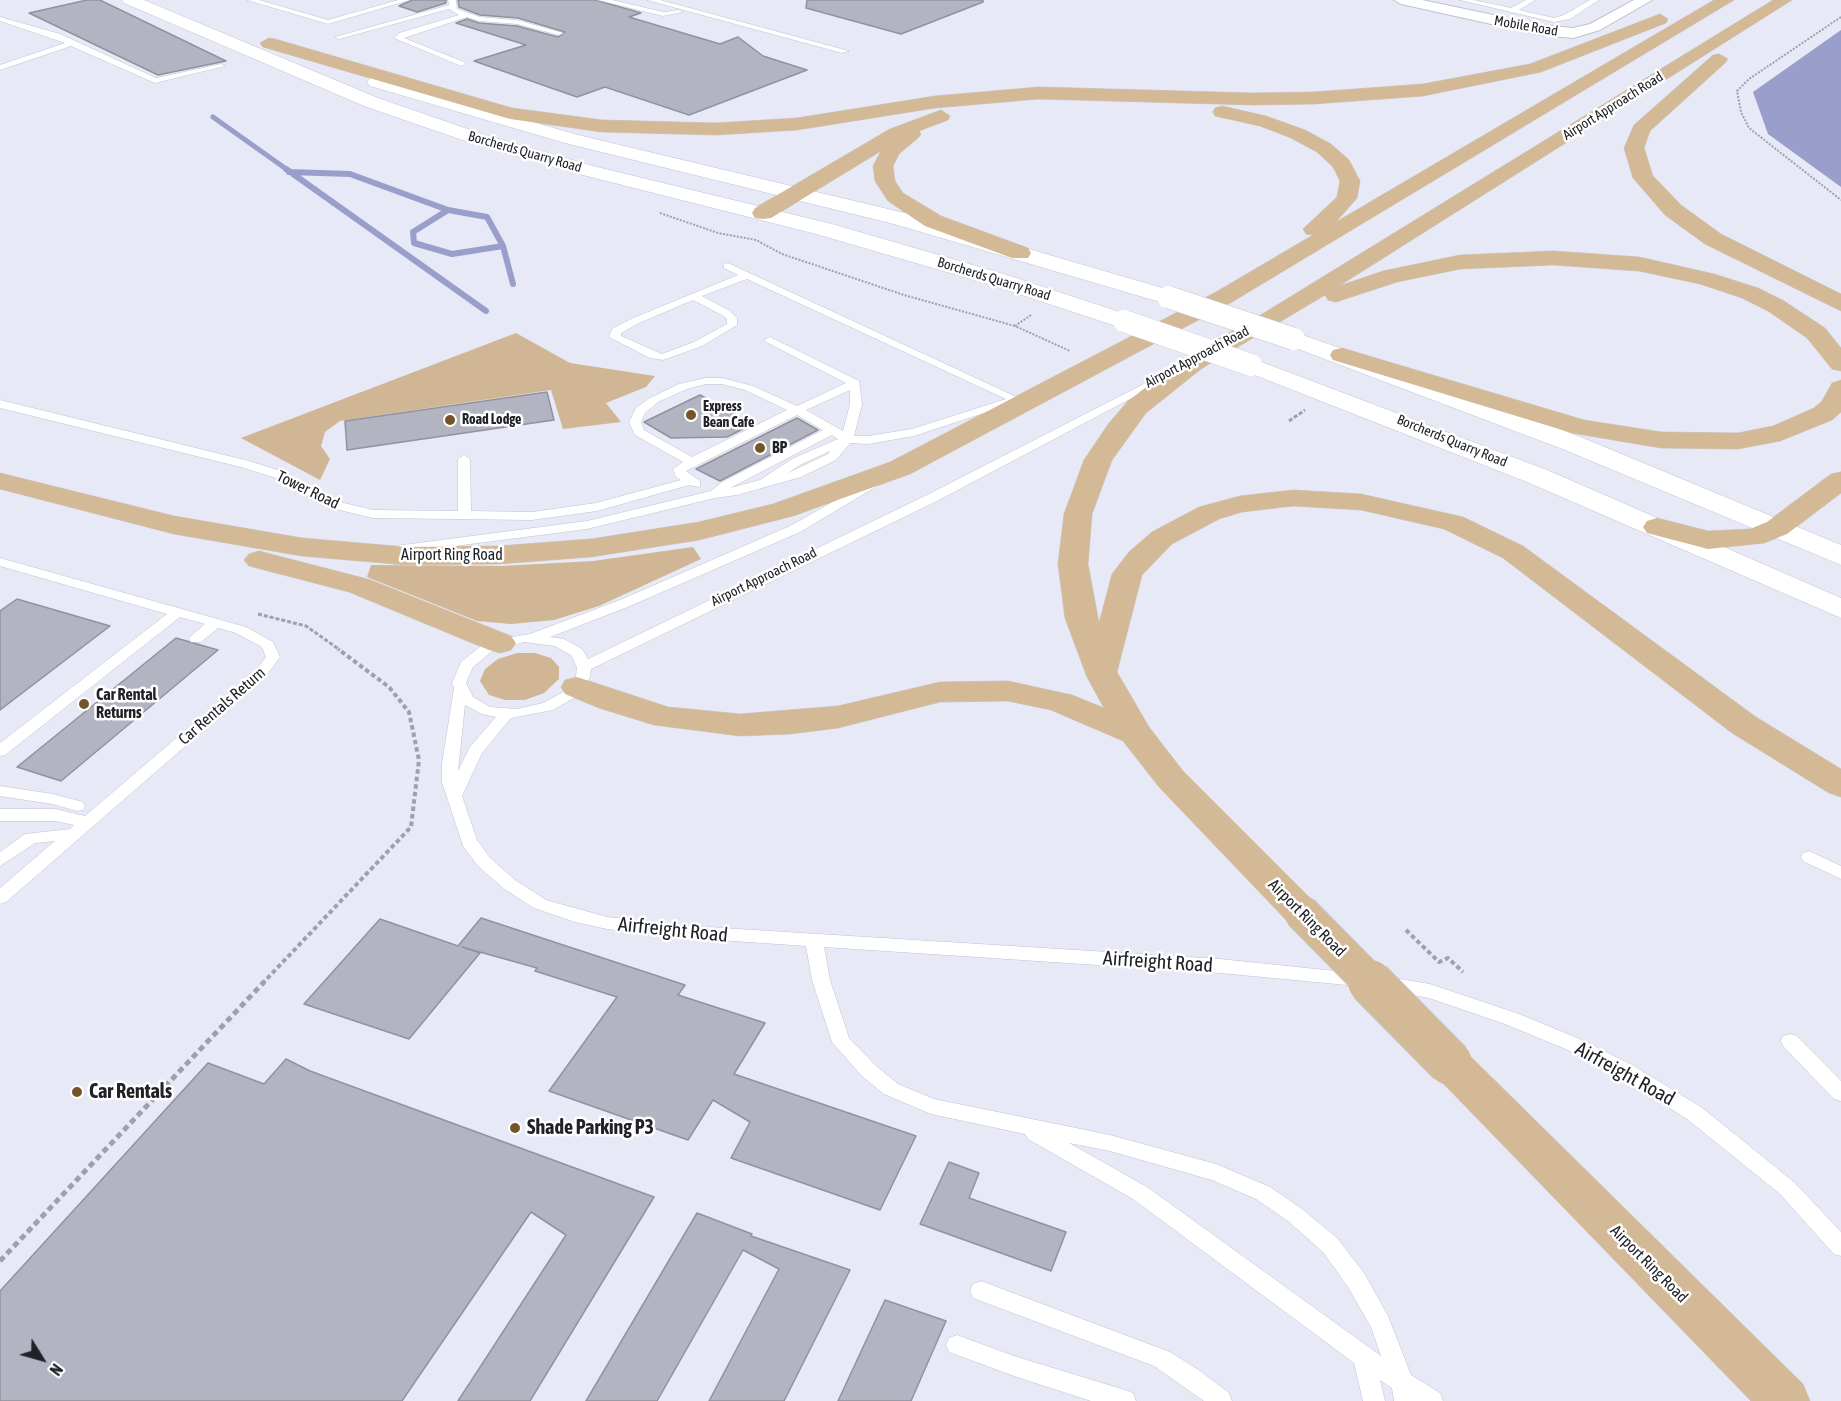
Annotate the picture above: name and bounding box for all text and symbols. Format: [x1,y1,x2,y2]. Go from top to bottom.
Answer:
street label: Mobile Road [1493,12,1559,40]
street label: Airport Approach Road [1560,68,1666,144]
street label: Borcherds Quarry Road [466,128,584,176]
street label: Borcherds Quarry Road [935,254,1053,304]
street label: Airport Approach Road [1142,323,1252,391]
place label: Express Bean Cafe [703,399,754,431]
marker: Express Bean Cafe [684,408,698,422]
street label: Borcherds Quarry Road [1394,411,1510,471]
place label: Road Lodge [462,412,521,428]
marker: Road Lodge [443,413,457,427]
place label: BP [772,438,787,458]
marker: BP [753,441,767,455]
street label: Tower Road [273,467,343,513]
street label: Airport Approach Road [708,544,820,610]
street label: Airport Ring Road [401,545,503,565]
street label: Car Rentals Return [175,663,269,749]
place label: Car Rental Returns [96,685,157,723]
marker: Car Rental Returns [77,697,91,711]
street label: Airport Ring Road [1264,875,1350,961]
street label: Airfreight Road [617,912,729,948]
street label: Airfreight Road [1102,946,1214,978]
street label: Airfreight Road [1571,1037,1679,1111]
place label: Car Rentals [89,1080,172,1104]
marker: Car Rentals [70,1085,84,1099]
place label: Shade Parking P3 [527,1116,654,1140]
marker: Shade Parking P3 [508,1121,522,1135]
street label: Airport Ring Road [1606,1221,1692,1307]
north arrow [12,1329,72,1389]
text: N [46,1361,66,1379]

